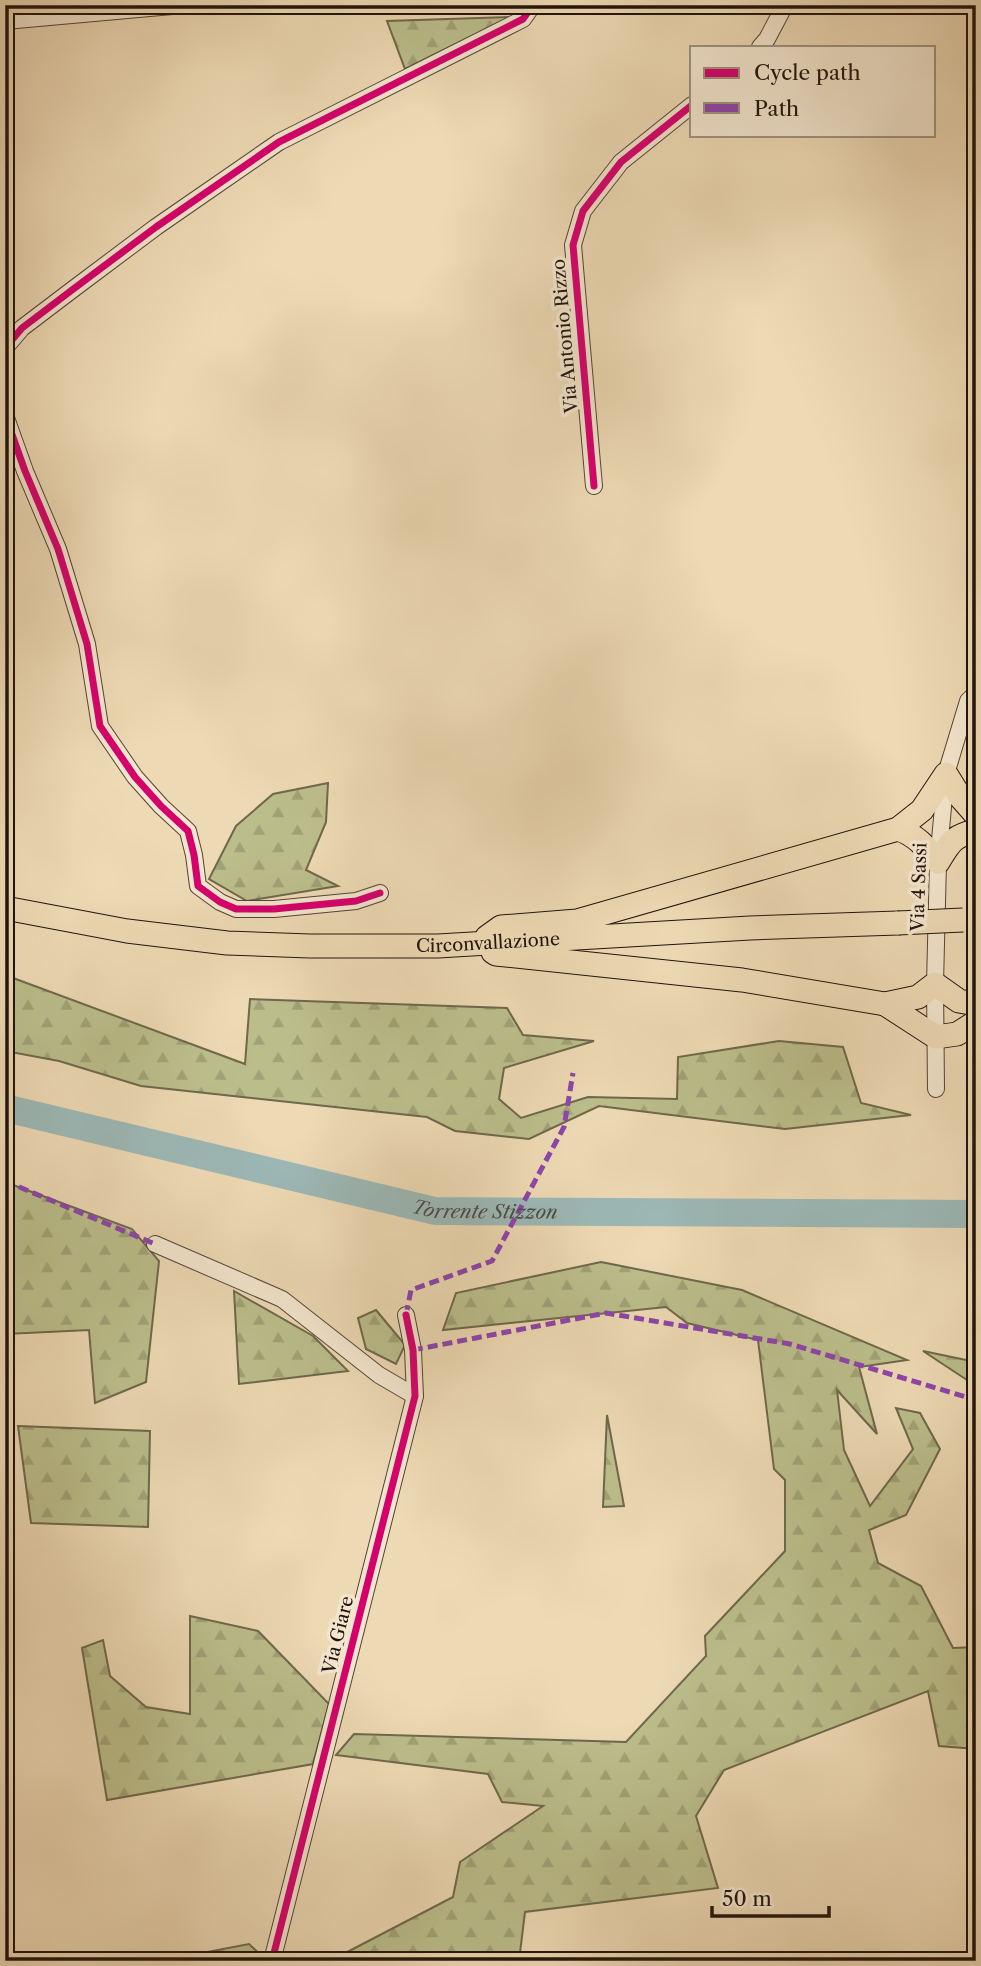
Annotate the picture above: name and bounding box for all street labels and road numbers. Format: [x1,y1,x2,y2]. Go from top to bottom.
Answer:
street label: Via Antonio Rizzo [547,258,583,415]
street label: Via 4 Sassi [906,842,932,933]
street label: Circonvallazione [416,928,561,957]
street label: Via Giare [317,1594,358,1677]

